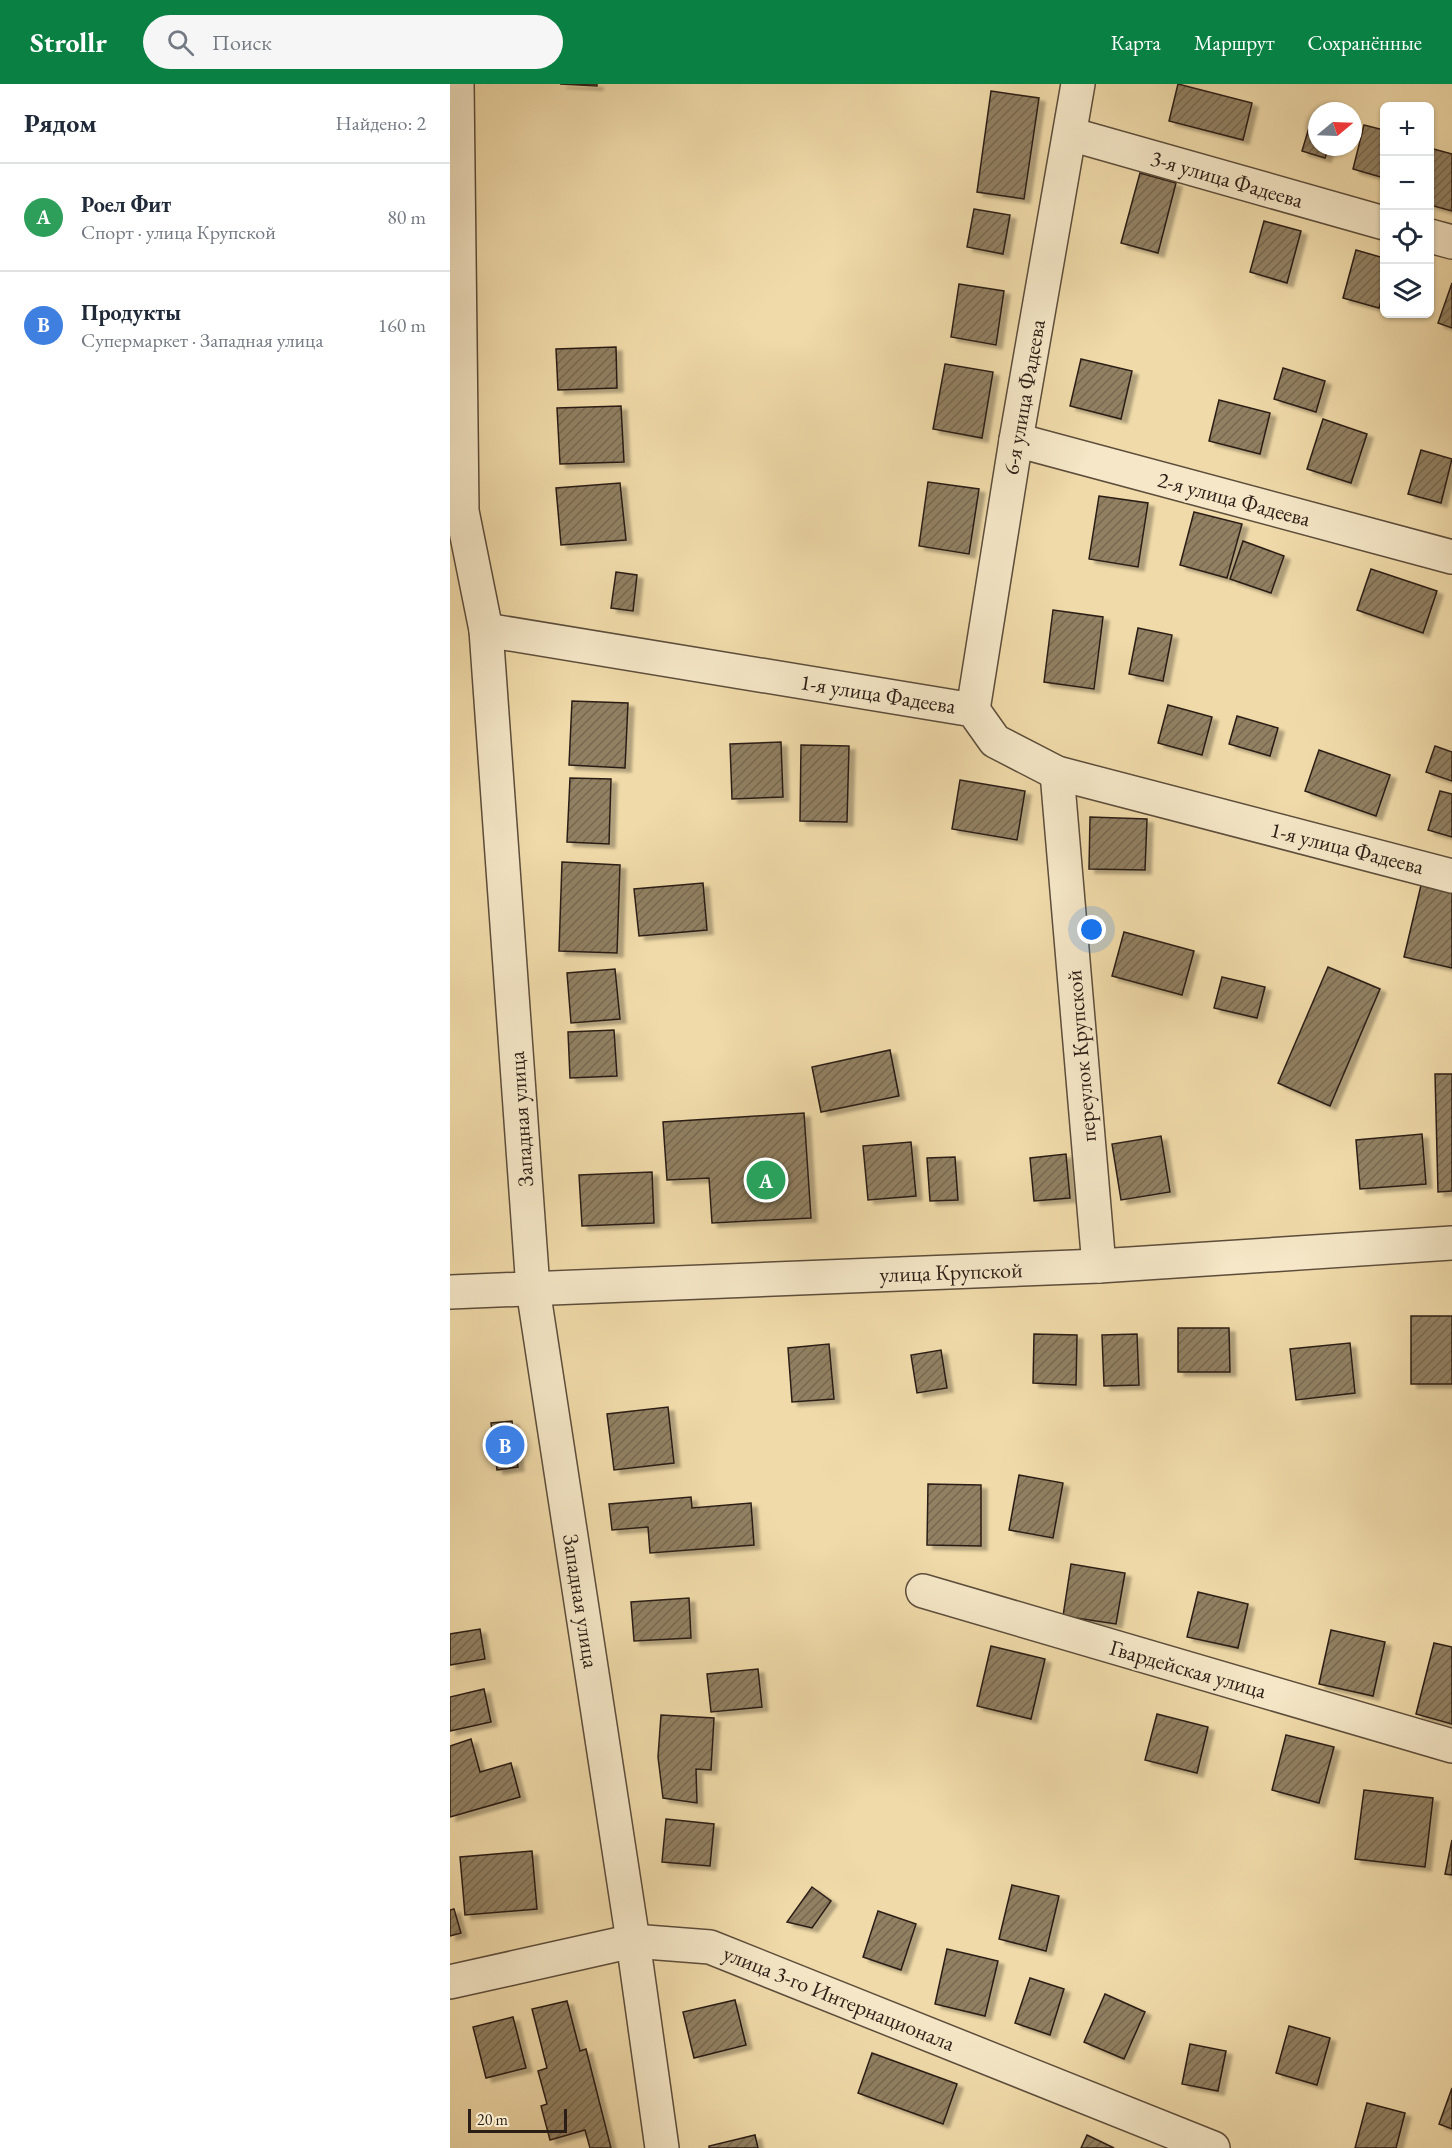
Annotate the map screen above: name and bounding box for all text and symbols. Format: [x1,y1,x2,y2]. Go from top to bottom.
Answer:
search box [143,15,563,69]
text: Strollr [30,24,107,60]
icon: search [164,26,197,59]
text: Поиск [212,28,272,57]
text: Карта [1111,29,1161,56]
text: Маршрут [1194,29,1275,56]
text: Сохранённые [1308,29,1422,56]
north arrow [1308,102,1362,156]
map controls [1380,102,1434,318]
button: + [1380,102,1434,156]
text: Рядом [24,106,97,140]
text: Найдено: 2 [335,110,426,136]
street label: 3-я улица Фадеева [1147,143,1307,215]
button: − [1380,156,1434,210]
text: Роел Фит [81,190,171,219]
text: A [36,204,51,230]
text: 80 m [387,204,426,230]
button: locate [1380,210,1434,264]
text: Спорт · улица Крупской [81,219,276,245]
button: layers [1380,264,1434,318]
text: Продукты [81,298,181,327]
text: B [37,312,50,338]
text: 160 m [378,312,426,338]
street label: 6-я улица Фадеева [996,317,1052,477]
text: Супермаркет · Западная улица [81,327,323,353]
street label: 2-я улица Фадеева [1154,465,1314,533]
street label: 1-я улица Фадеева [798,667,958,721]
street label: 1-я улица Фадеева [1267,815,1427,881]
your location [1077,915,1106,944]
street label: переулок Крупской [1059,968,1103,1143]
street label: Западная улица [502,1050,540,1188]
pin: A [746,1158,786,1202]
street label: улица Крупской [879,1255,1023,1289]
pin: B [486,1422,524,1468]
street label: Западная улица [556,1532,606,1670]
street label: Гвардейская улица [1106,1633,1270,1705]
street label: улица 3-го Интернационала [719,1938,959,2058]
scale bar [468,2106,567,2134]
text: 20 m [477,2109,508,2130]

